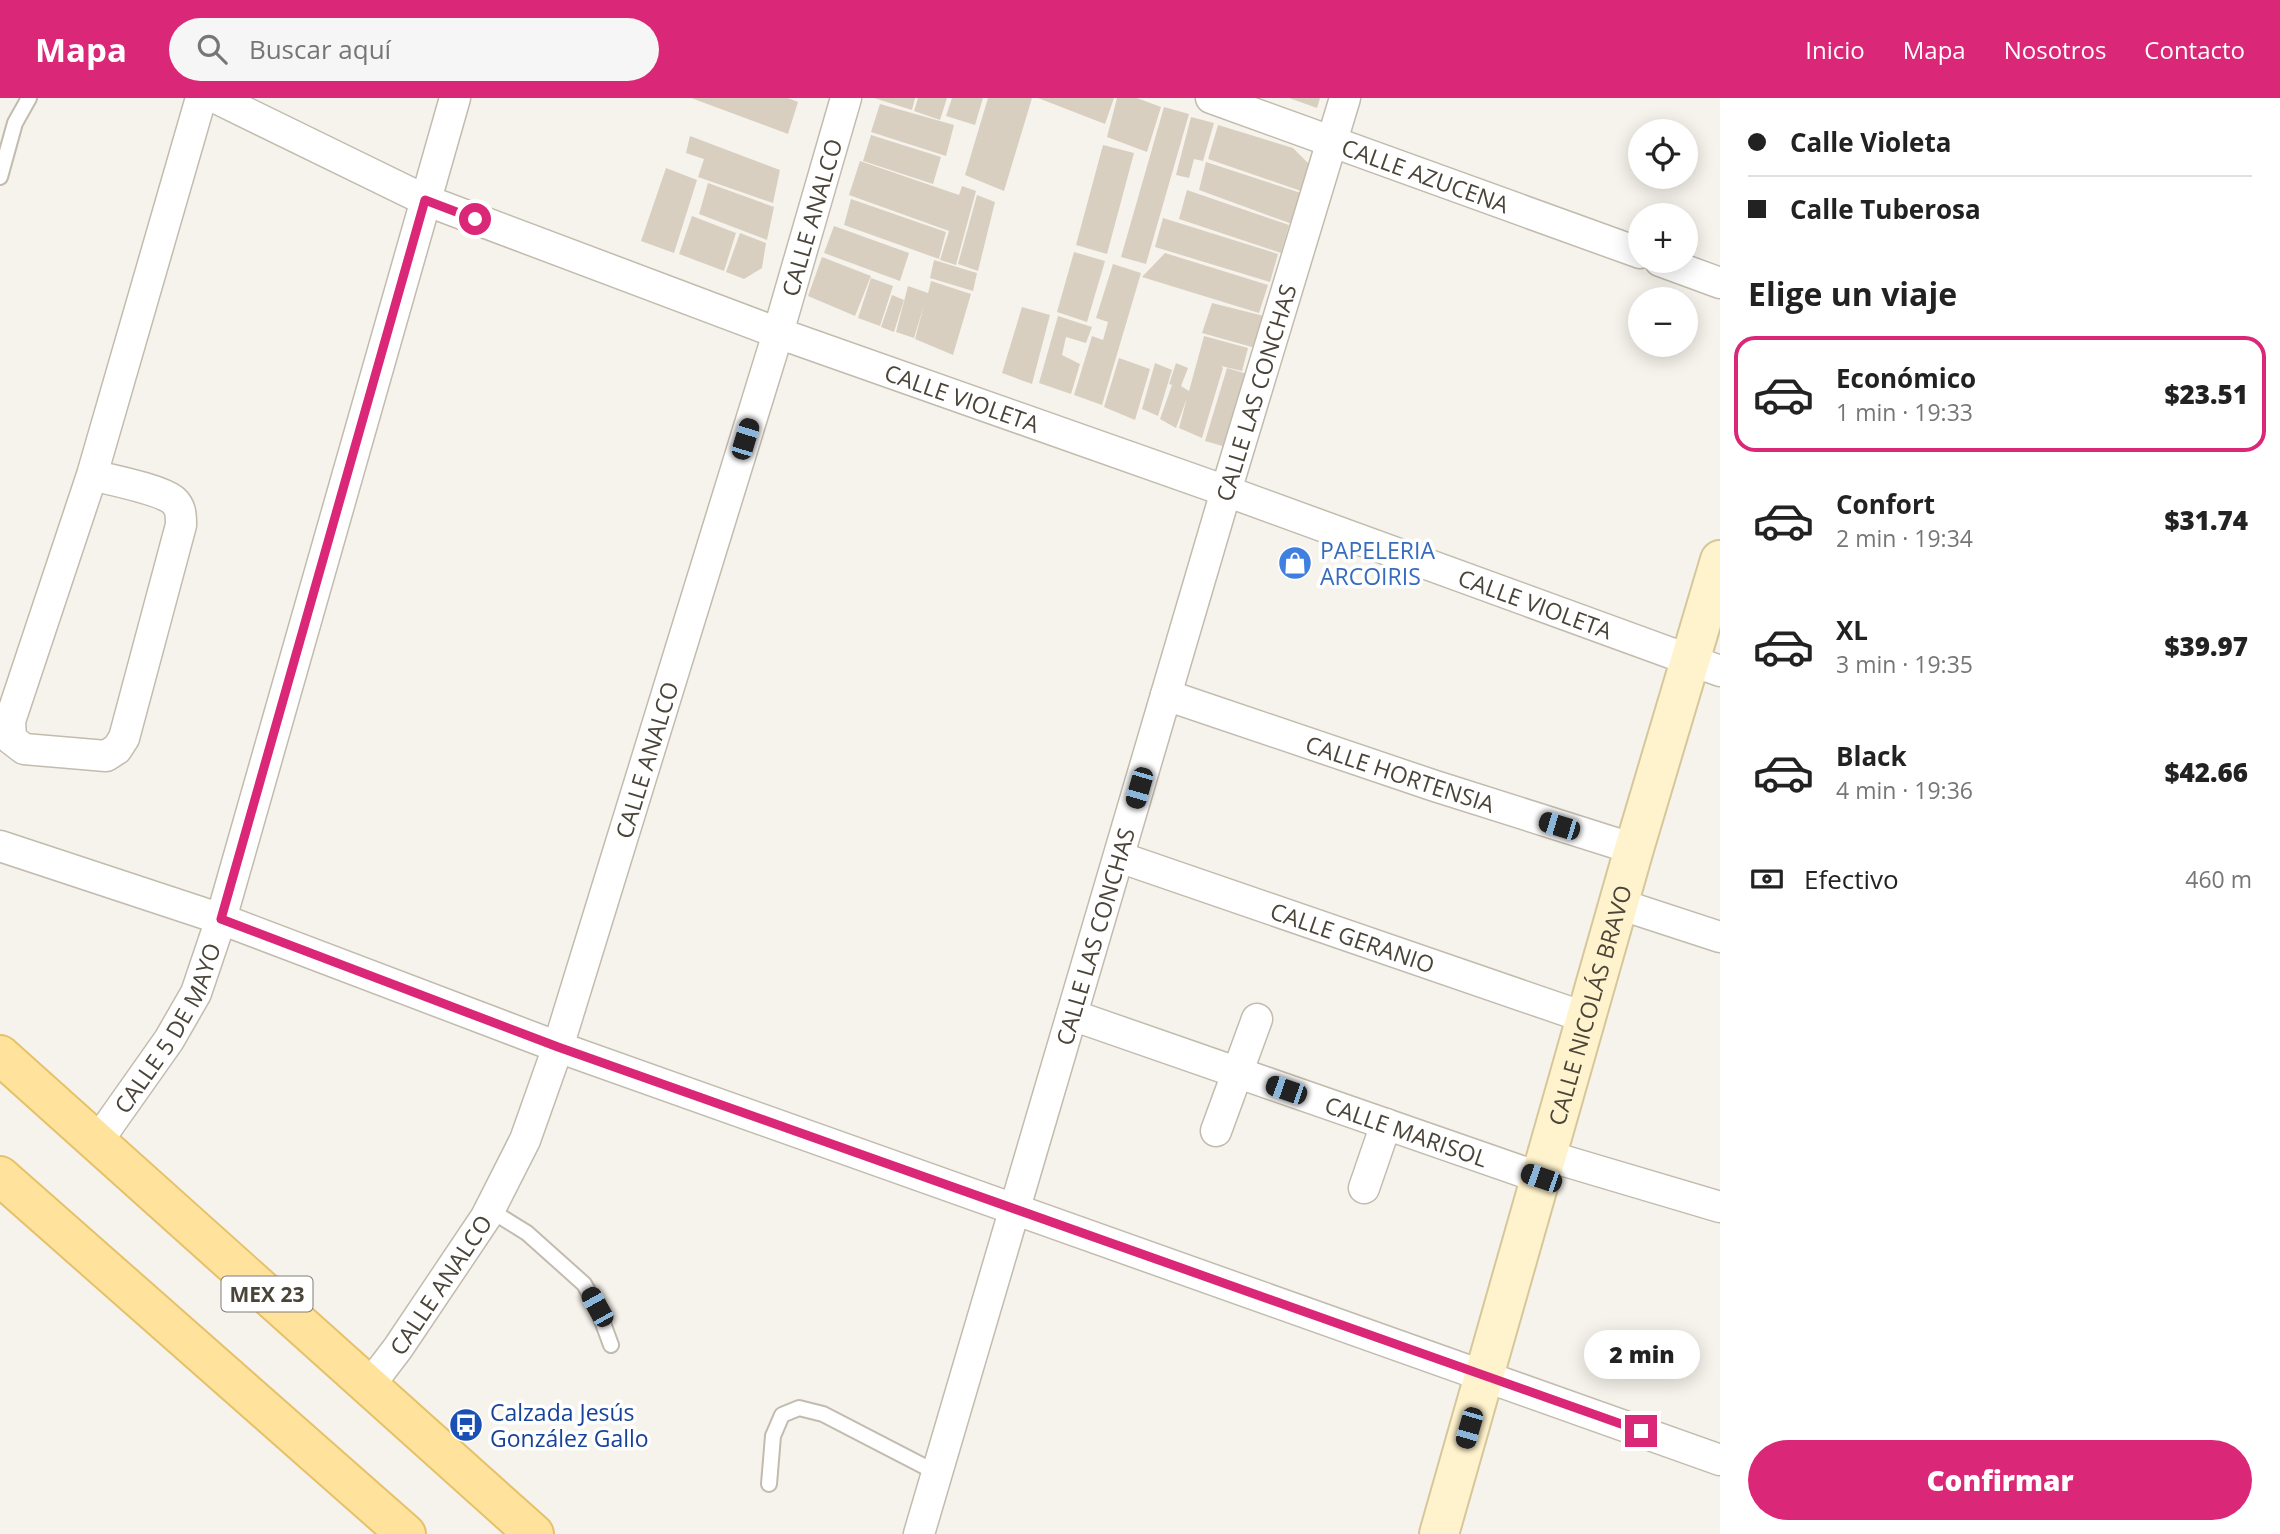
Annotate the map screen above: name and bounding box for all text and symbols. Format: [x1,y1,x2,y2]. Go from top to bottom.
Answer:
search box [169,18,659,81]
text: Mapa [35,27,127,72]
icon: search [193,30,231,68]
text: Buscar aquí [249,31,391,67]
text: Inicio [1805,33,1865,66]
text: Mapa [1903,33,1966,66]
text: Nosotros [2004,33,2106,66]
text: Contacto [2144,33,2245,66]
map controls [1628,119,1698,357]
button: locate [1628,119,1698,189]
text: Calle Violeta [1790,124,1951,160]
street label: CALLE AZUCENA [1337,131,1514,220]
street label: CALLE ANALCO [773,135,849,300]
text: Calle Tuberosa [1790,191,1981,227]
route start [459,203,491,235]
button: + [1628,203,1698,273]
text: Elige un viaje [1748,272,1957,315]
street label: CALLE LAS CONCHAS [1208,280,1304,505]
button: − [1628,287,1698,357]
street label: CALLE VIOLETA [880,356,1044,440]
text: Económico [1836,360,1976,396]
icon: car [1752,363,1815,426]
text: $23.51 [2165,376,2248,412]
text: 1 min · 19:33 [1836,396,1973,428]
car [729,416,762,462]
text: Confort [1836,486,1935,522]
icon: car [1752,489,1815,552]
text: $31.74 [2165,502,2248,538]
text: 2 min · 19:34 [1836,522,1973,554]
place label: PAPELERIA ARCOIRIS [1320,534,1435,592]
shop icon: PAPELERIA ARCOIRIS [1276,544,1314,582]
street label: CALLE VIOLETA [1454,561,1617,647]
text: XL [1836,612,1868,648]
icon: car [1752,615,1815,678]
text: $39.97 [2165,628,2248,664]
text: 3 min · 19:35 [1836,648,1973,680]
street label: CALLE ANALCO [607,677,686,842]
street label: CALLE HORTENSIA [1301,727,1499,820]
text: Black [1836,738,1907,774]
icon: car [1752,741,1815,804]
text: $42.66 [2165,754,2248,790]
car [1124,765,1155,811]
text: 4 min · 19:36 [1836,774,1973,806]
car [1536,810,1583,842]
street label: CALLE LAS CONCHAS [1048,824,1142,1049]
icon: cash [1748,860,1786,898]
text: Efectivo [1804,861,1899,897]
text: 460 m [2185,863,2252,895]
street label: CALLE NICOLÁS BRAVO [1540,881,1639,1129]
street label: CALLE GERANIO [1266,894,1439,980]
street label: CALLE 5 DE MAYO [106,938,228,1120]
car [1263,1073,1310,1107]
street label: CALLE MARISOL [1321,1088,1492,1174]
car [1518,1161,1565,1195]
street label: CALLE ANALCO [382,1208,499,1361]
road number: MEX 23 [222,1276,312,1312]
car [578,1284,617,1330]
callout: 2 min [1583,1330,1699,1378]
text: 2 min [1609,1338,1675,1370]
place label: Calzada Jesús González Gallo [490,1396,649,1454]
car [1454,1405,1485,1451]
bus stop icon: Calzada Jesús González Gallo [447,1406,485,1444]
route end [1625,1415,1657,1447]
button: Confirmar [1748,1440,2252,1520]

